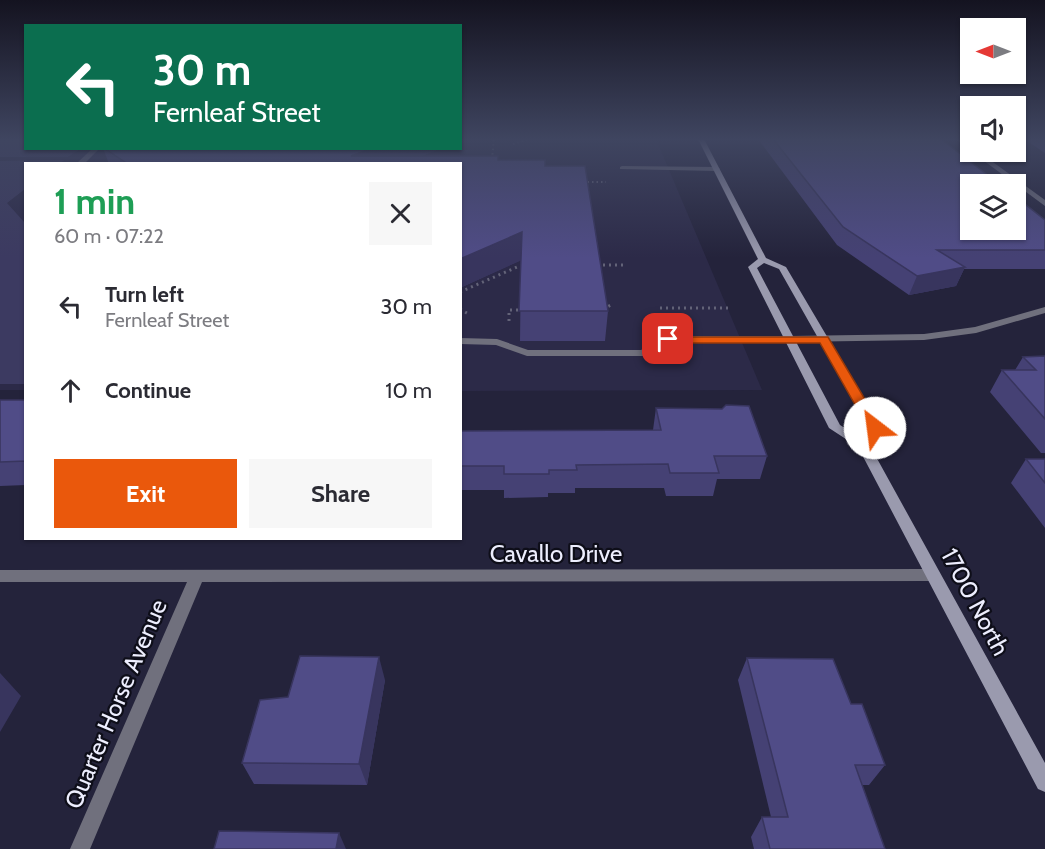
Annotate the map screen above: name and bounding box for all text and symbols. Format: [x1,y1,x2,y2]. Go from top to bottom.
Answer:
north arrow [960,18,1026,84]
map controls [960,18,1026,240]
text: 30 m [153,44,251,96]
icon: left [54,48,132,126]
text: Fernleaf Street [153,96,321,129]
button: sound [960,96,1026,162]
button: layers [960,174,1026,240]
text: 1 min [54,179,135,223]
button: close [369,182,432,245]
text: 60 m · 07:22 [54,224,164,248]
text: Turn left [105,281,184,308]
icon: left [54,290,87,323]
text: 30 m [380,293,432,320]
text: Fernleaf Street [105,308,229,332]
pin [642,313,693,364]
icon: arrive [651,322,684,355]
icon: ahead [54,374,87,407]
text: Continue [105,377,191,404]
text: 10 m [385,377,432,404]
position arrow [843,396,907,460]
button: Exit [54,459,237,528]
button: Share [249,459,432,528]
street label: Cavallo Drive [490,539,622,568]
street label: 1700 North [935,543,1016,660]
street label: Quarter Horse Avenue [58,595,173,813]

